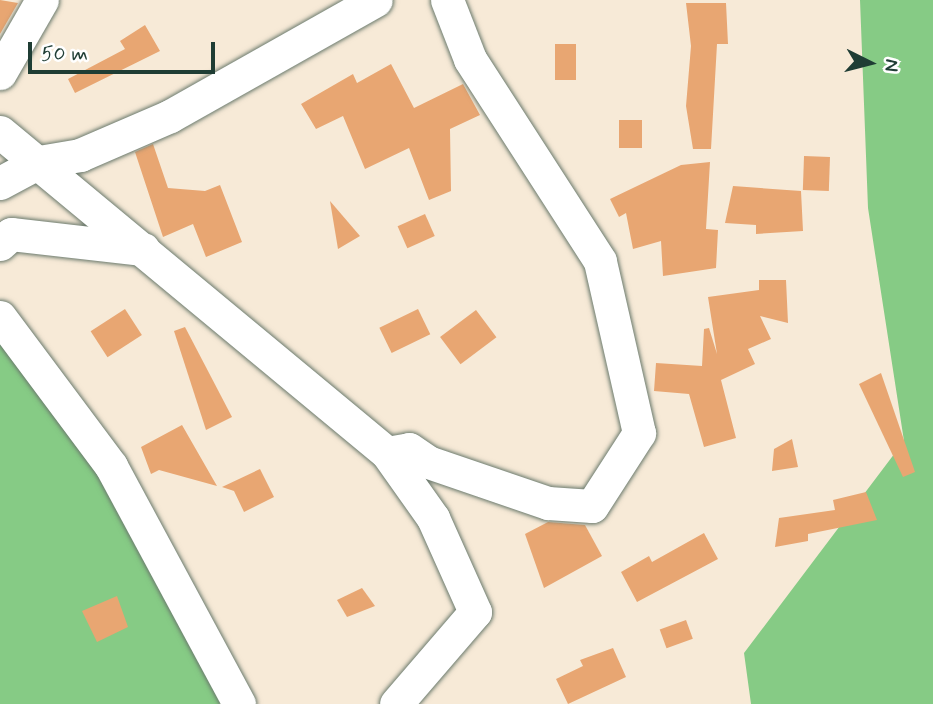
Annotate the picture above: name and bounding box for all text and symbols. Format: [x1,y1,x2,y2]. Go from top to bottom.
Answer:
scale bar [32,28,219,72]
north arrow [835,28,905,98]
text: 50 m [41,40,88,68]
text: N [878,58,904,73]

